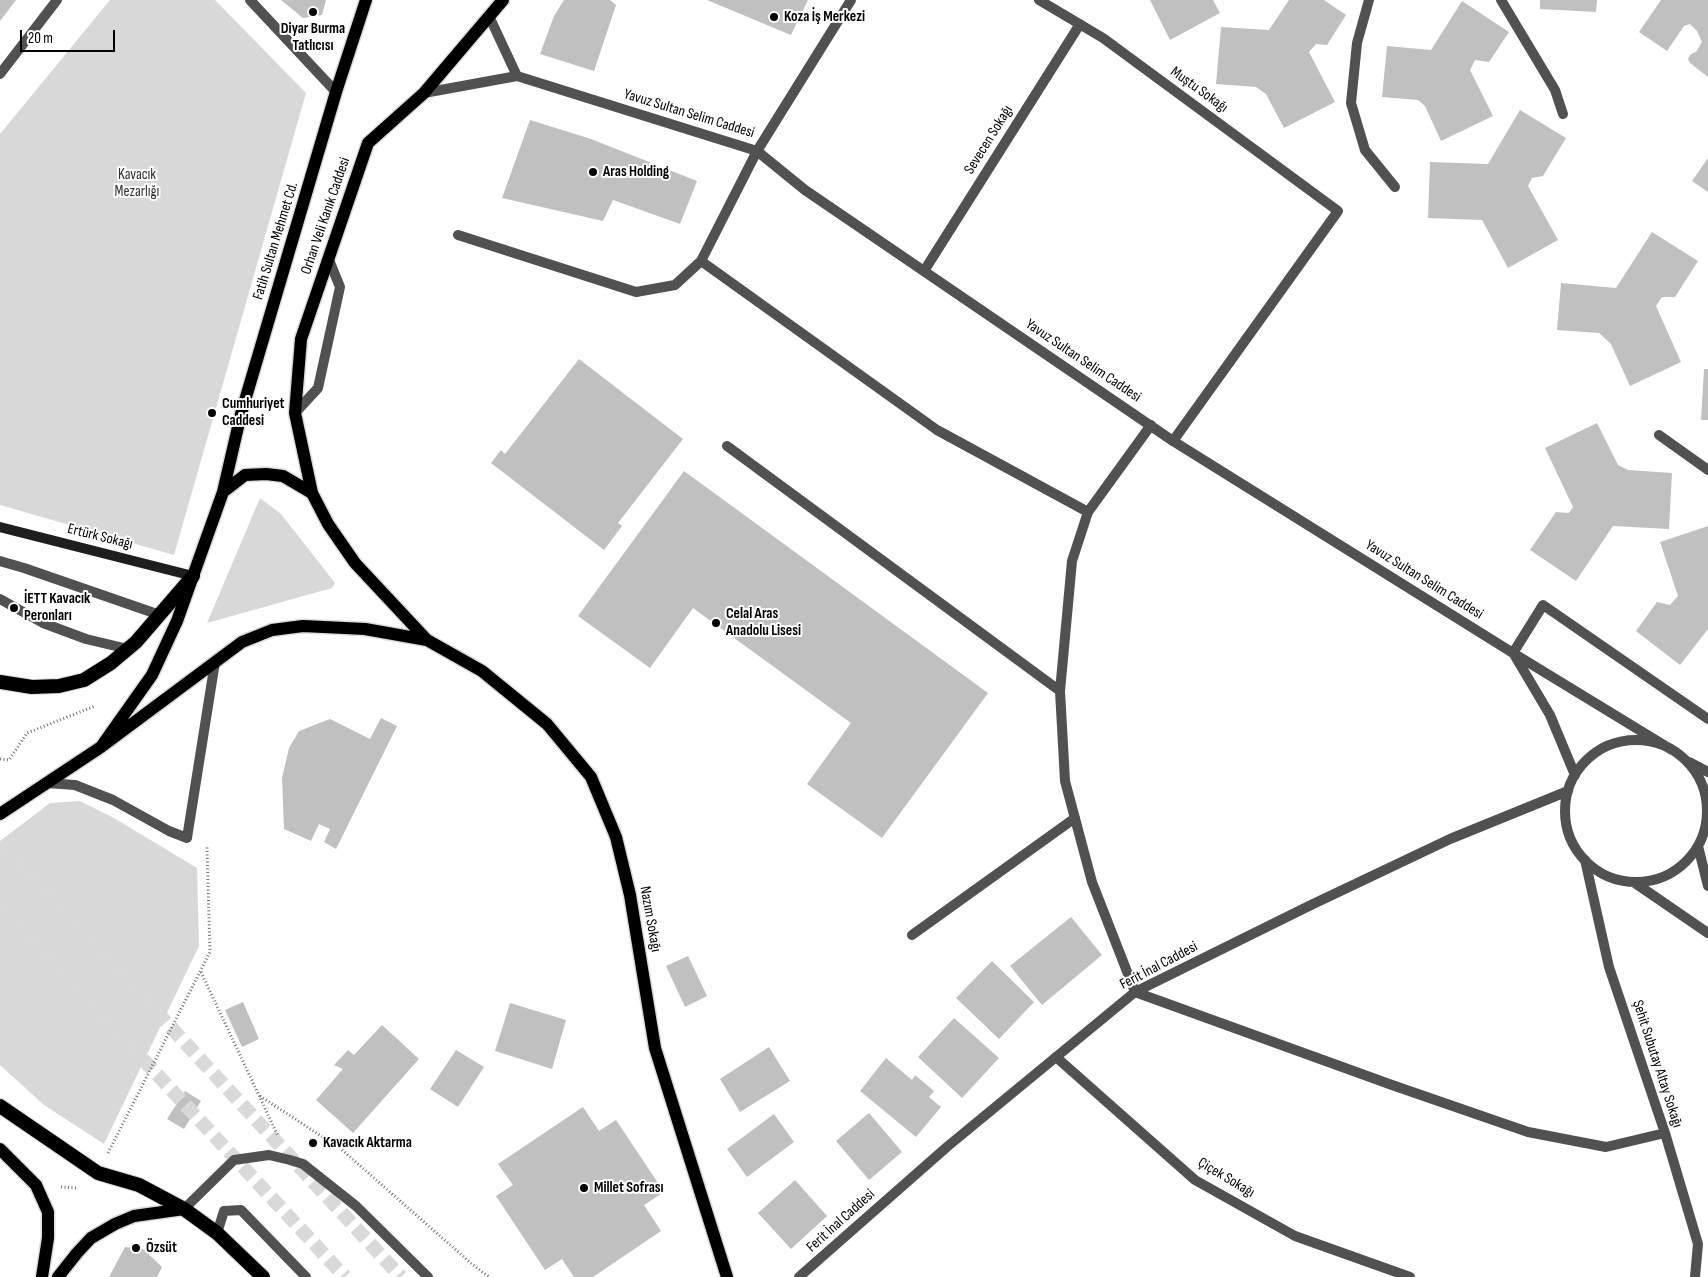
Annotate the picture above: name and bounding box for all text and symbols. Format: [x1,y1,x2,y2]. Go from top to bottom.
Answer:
marker: Diyar Burma Tatlıcısı [307,6,319,18]
place label: Koza İş Merkezi [784,8,865,26]
marker: Koza İş Merkezi [768,11,780,23]
scale bar [22,20,118,52]
place label: Diyar Burma Tatlıcısı [281,20,345,55]
text: 20 m [28,29,53,48]
street label: Muştu Sokağı [1167,63,1231,117]
street label: Yavuz Sultan Selim Caddesi [622,86,756,142]
street label: Sevecen Sokağı [961,102,1017,178]
street label: Orhan Veli Kanık Caddesi [298,155,354,277]
place label: Aras Holding [603,163,669,181]
park label: Kavacık Mezarlığı [115,166,159,201]
marker: Aras Holding [587,166,599,178]
street label: Fatih Sultan Mehmet Cd. [250,180,302,302]
street label: Yavuz Sultan Selim Caddesi [1022,316,1144,406]
place label: Cumhuriyet Caddesi [222,395,284,430]
marker: Cumhuriyet Caddesi [206,407,218,419]
street label: Ertürk Sokağı [65,520,135,554]
street label: Yavuz Sultan Selim Caddesi [1362,536,1486,624]
place label: İETT Kavacık Peronları [24,590,90,625]
marker: İETT Kavacık Peronları [8,602,20,614]
place label: Celal Aras Anadolu Lisesi [726,605,801,640]
marker: Celal Aras Anadolu Lisesi [710,617,722,629]
street label: Nazım Sokağı [635,885,665,953]
street label: Ferit İnal Caddesi [1117,938,1201,994]
street label: Şehit Subutay Altay Sokağı [1628,998,1686,1130]
place label: Kavacık Aktarma [323,1134,412,1152]
marker: Kavacık Aktarma [307,1137,319,1149]
street label: Çiçek Sokağı [1194,1154,1258,1202]
place label: Millet Sofrası [594,1179,664,1197]
marker: Millet Sofrası [578,1182,590,1194]
street label: Ferit İnal Caddesi [803,1186,879,1256]
place label: Özsüt [146,1239,177,1257]
marker: Özsüt [130,1242,142,1254]

